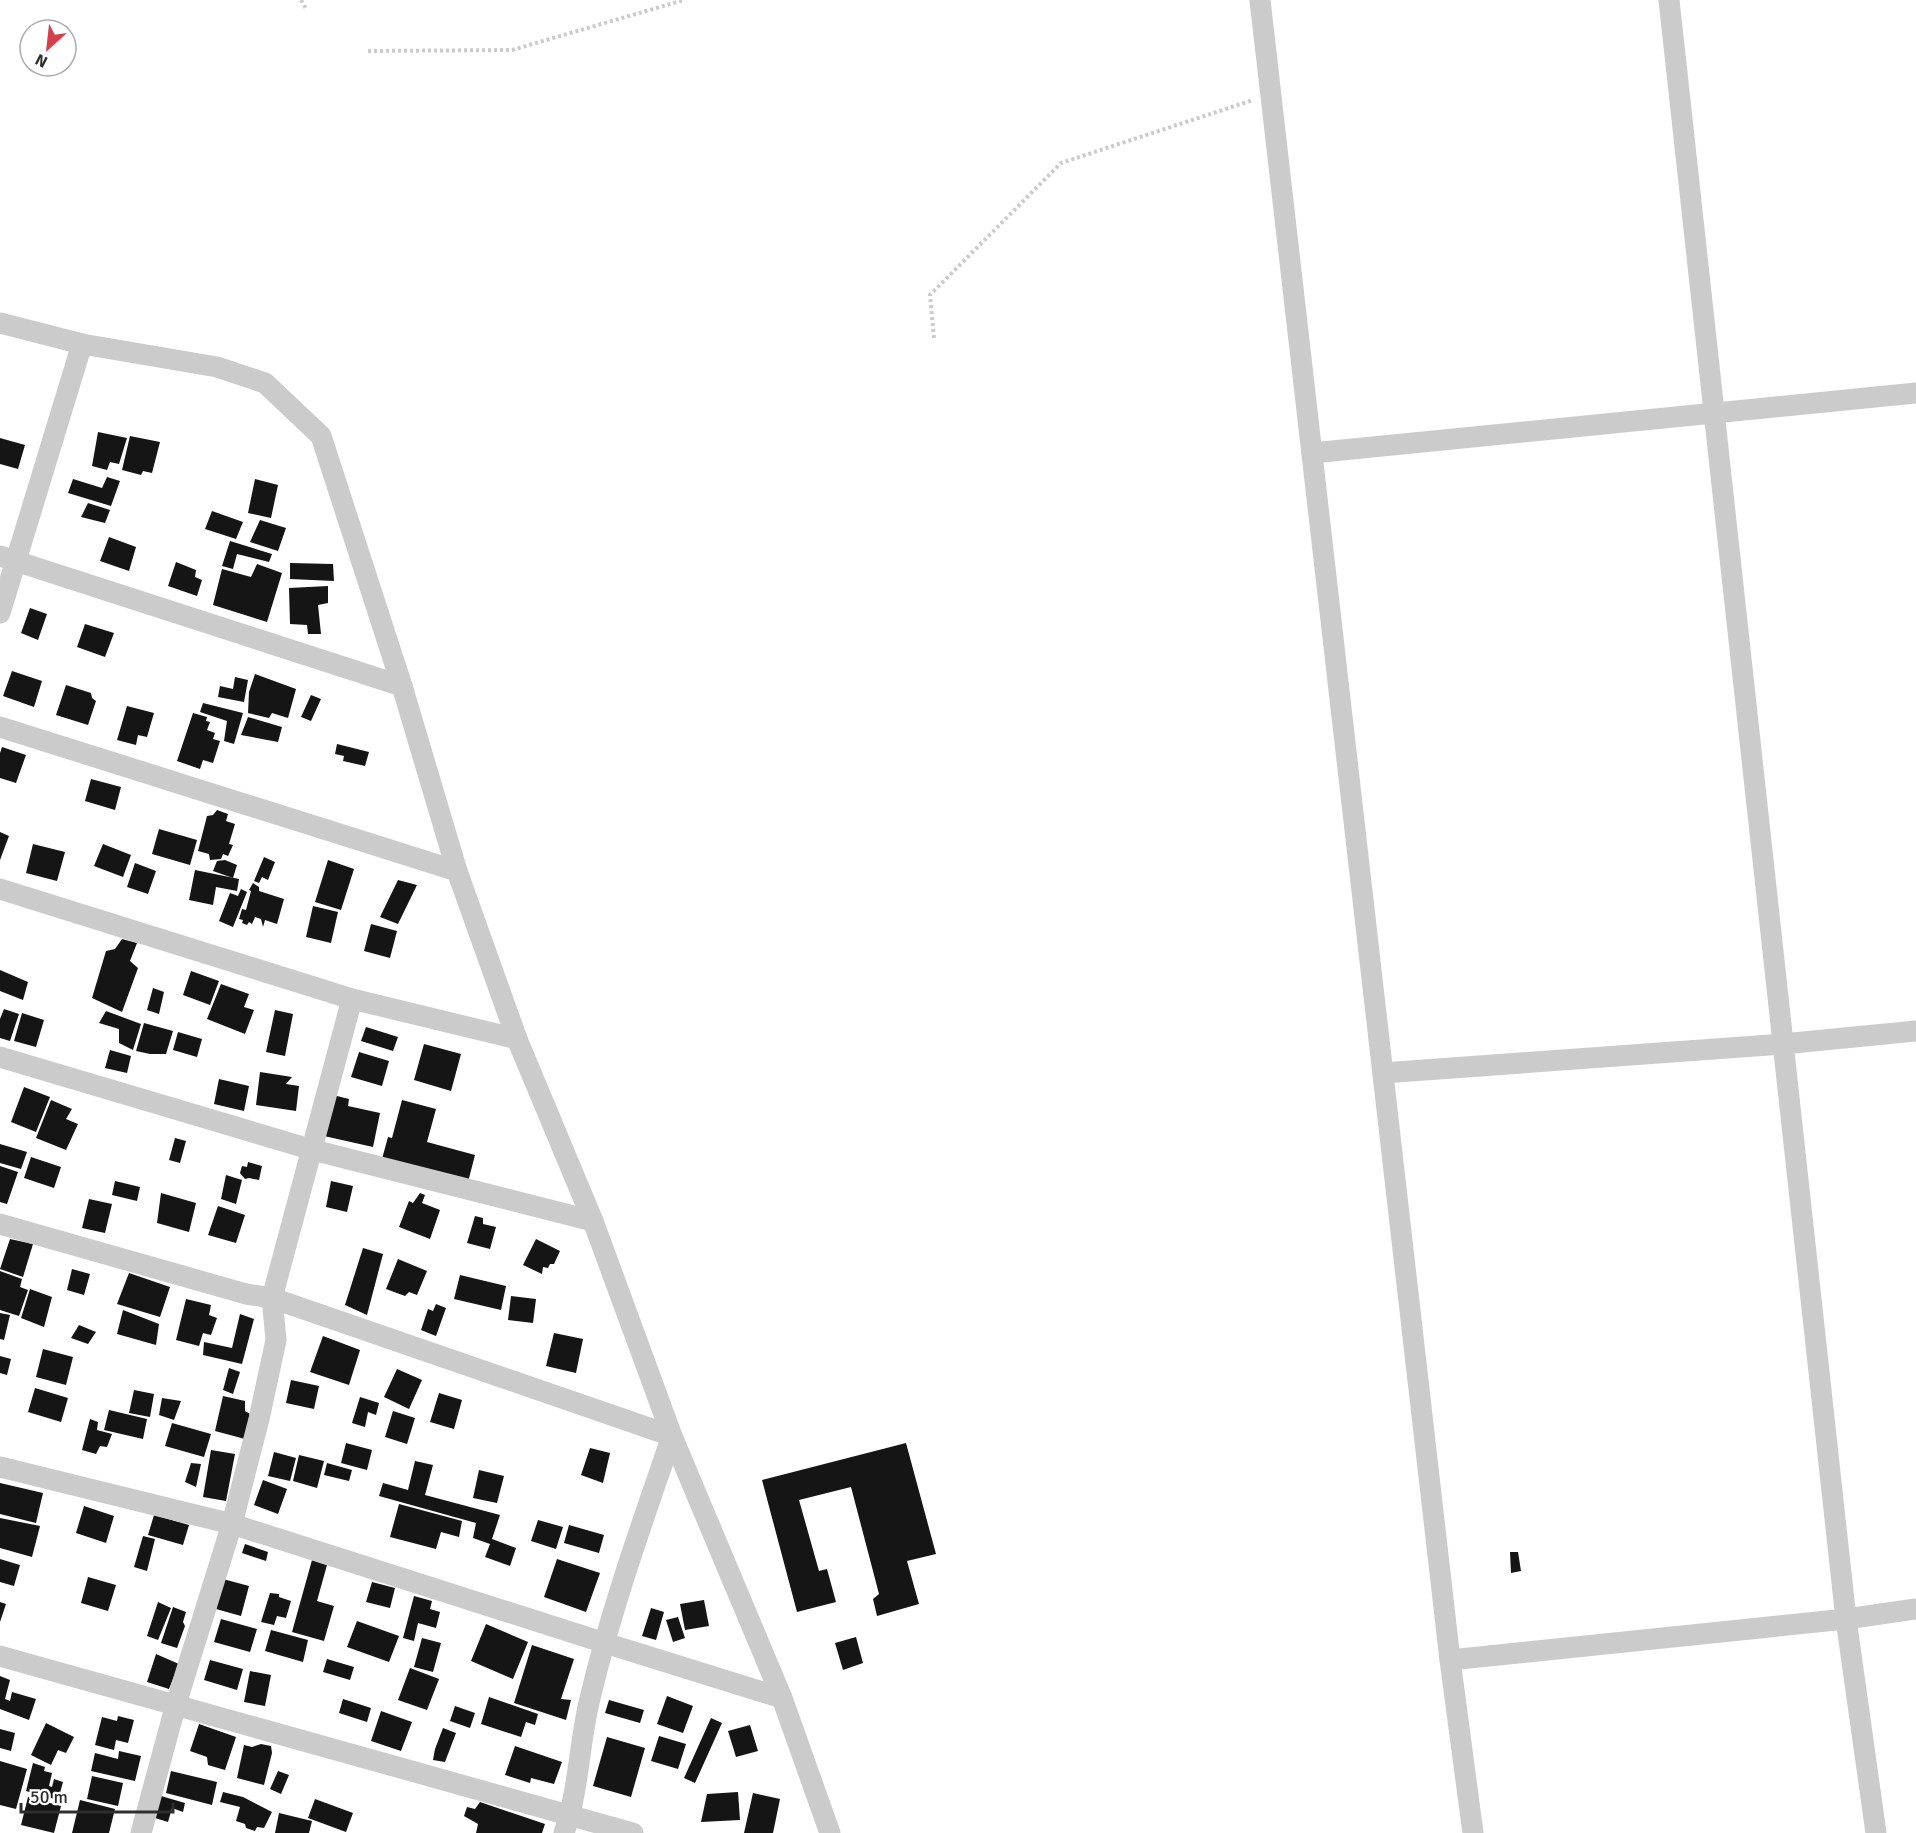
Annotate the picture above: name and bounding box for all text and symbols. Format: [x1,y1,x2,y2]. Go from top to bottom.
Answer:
north arrow [18,18,78,78]
text: N [32,49,51,72]
scale bar [21,1776,172,1814]
text: 50 m [30,1786,68,1808]

